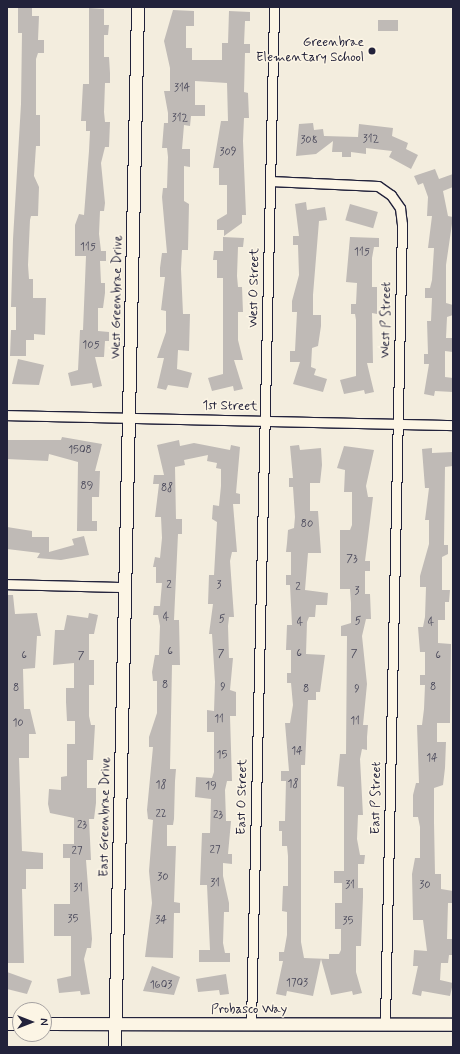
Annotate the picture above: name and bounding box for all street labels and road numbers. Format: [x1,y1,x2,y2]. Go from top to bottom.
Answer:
street label: West Greenbrae Drive [109,235,127,359]
street label: West O Street [247,248,263,328]
street label: West P Street [379,281,395,359]
street label: 1st Street [202,399,258,415]
street label: East Greenbrae Drive [97,757,115,877]
street label: East O Street [235,759,251,835]
street label: East P Street [369,760,385,836]
street label: Probasco Way [211,1002,287,1018]

